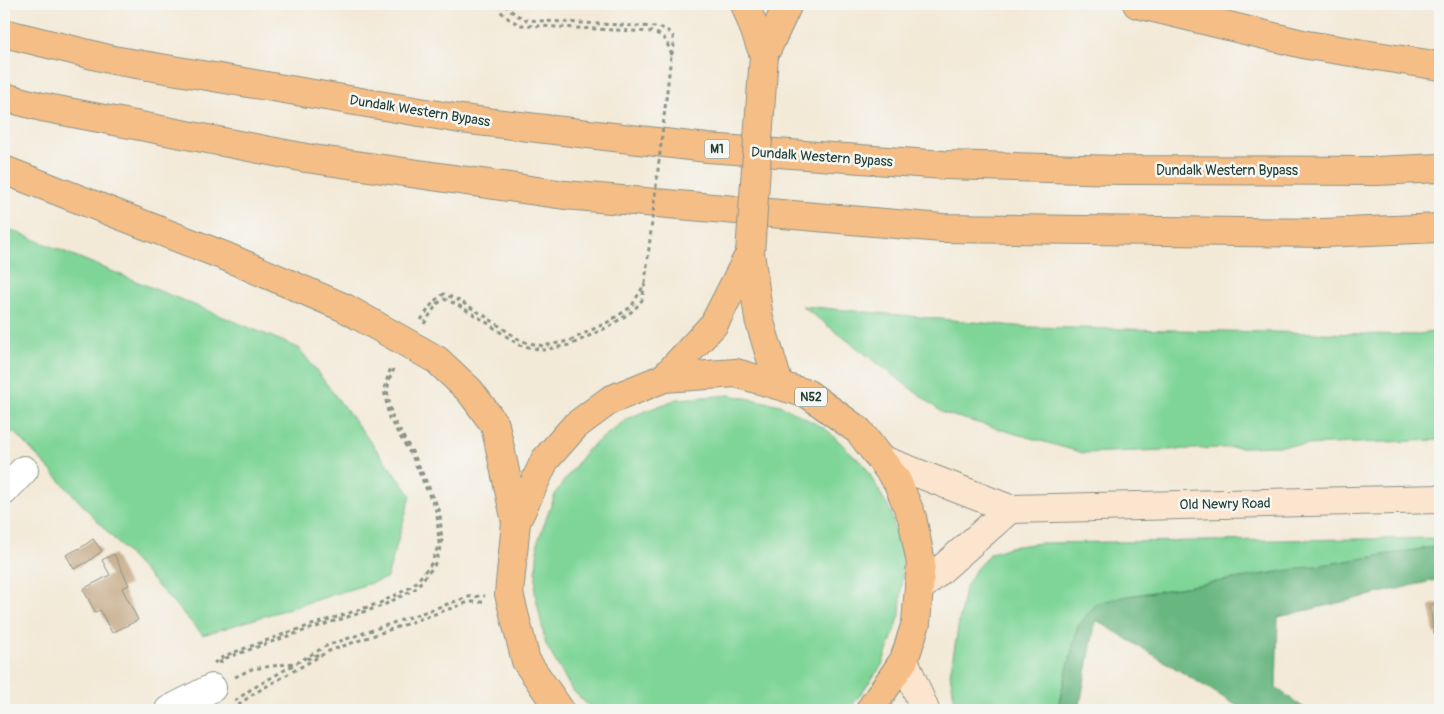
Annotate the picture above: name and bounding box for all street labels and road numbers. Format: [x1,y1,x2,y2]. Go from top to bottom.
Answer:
street label: Dundalk Western Bypass [348,91,492,131]
road number: M1 [704,140,730,158]
street label: Dundalk Western Bypass [750,144,894,170]
street label: Dundalk Western Bypass [1156,162,1299,179]
road number: N52 [795,388,827,407]
street label: Old Newry Road [1179,495,1271,513]

